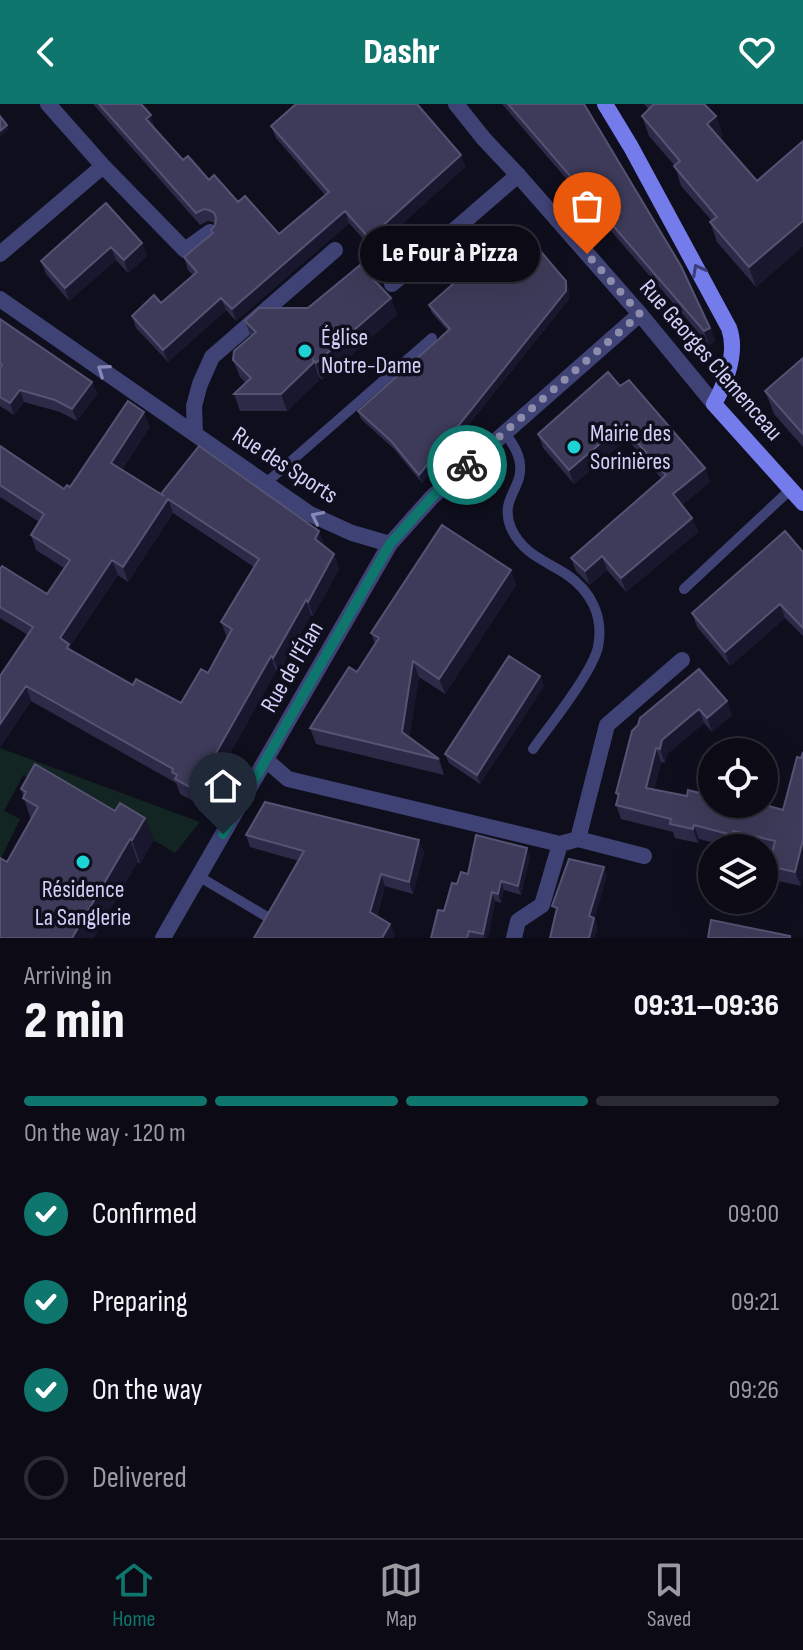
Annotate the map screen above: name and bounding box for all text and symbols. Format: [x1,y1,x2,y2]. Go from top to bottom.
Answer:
icon: back [24,30,68,74]
icon: heart [735,30,779,74]
text: Dashr [363,31,440,74]
pin [553,172,621,254]
icon: bag [565,184,609,228]
callout: Le Four à Pizza [359,226,539,282]
text: Le Four à Pizza [382,238,518,269]
one-way arrow [692,265,708,279]
street label: Rue Georges Clemenceau [633,274,789,446]
place label: Église Notre-Dame [321,323,421,380]
marker: Église Notre-Dame [296,342,314,360]
one-way arrow [97,365,111,380]
place label: Mairie des Sorinières [590,419,671,476]
street label: Rue des Sports [227,420,343,510]
courier [427,425,507,505]
marker: Mairie des Sorinières [565,438,583,456]
icon: bike [445,443,489,487]
one-way arrow [311,511,326,526]
street label: Rue de l'Élan [254,616,330,718]
map controls [698,738,778,914]
button: locate [698,738,778,818]
pin [189,752,257,834]
icon: home [201,764,245,808]
button: layers [698,834,778,914]
marker: Résidence La Sanglerie [74,853,92,871]
place label: Résidence La Sanglerie [35,875,131,932]
text: Arriving in [24,961,112,992]
text: 09:31–09:36 [634,988,779,1024]
text: 2 min [24,990,125,1053]
text: On the way · 120 m [24,1118,186,1149]
icon: check [24,1192,68,1236]
text: Confirmed [92,1196,197,1232]
text: 09:00 [728,1199,779,1230]
icon: check [24,1280,68,1324]
text: Preparing [92,1284,188,1320]
text: 09:21 [731,1287,779,1318]
icon: check [24,1368,68,1412]
text: On the way [92,1372,202,1408]
text: 09:26 [729,1375,779,1406]
text: Delivered [92,1460,187,1496]
tab: Home [112,1558,156,1633]
tab: Map [379,1558,423,1633]
tab: Saved [647,1558,691,1633]

